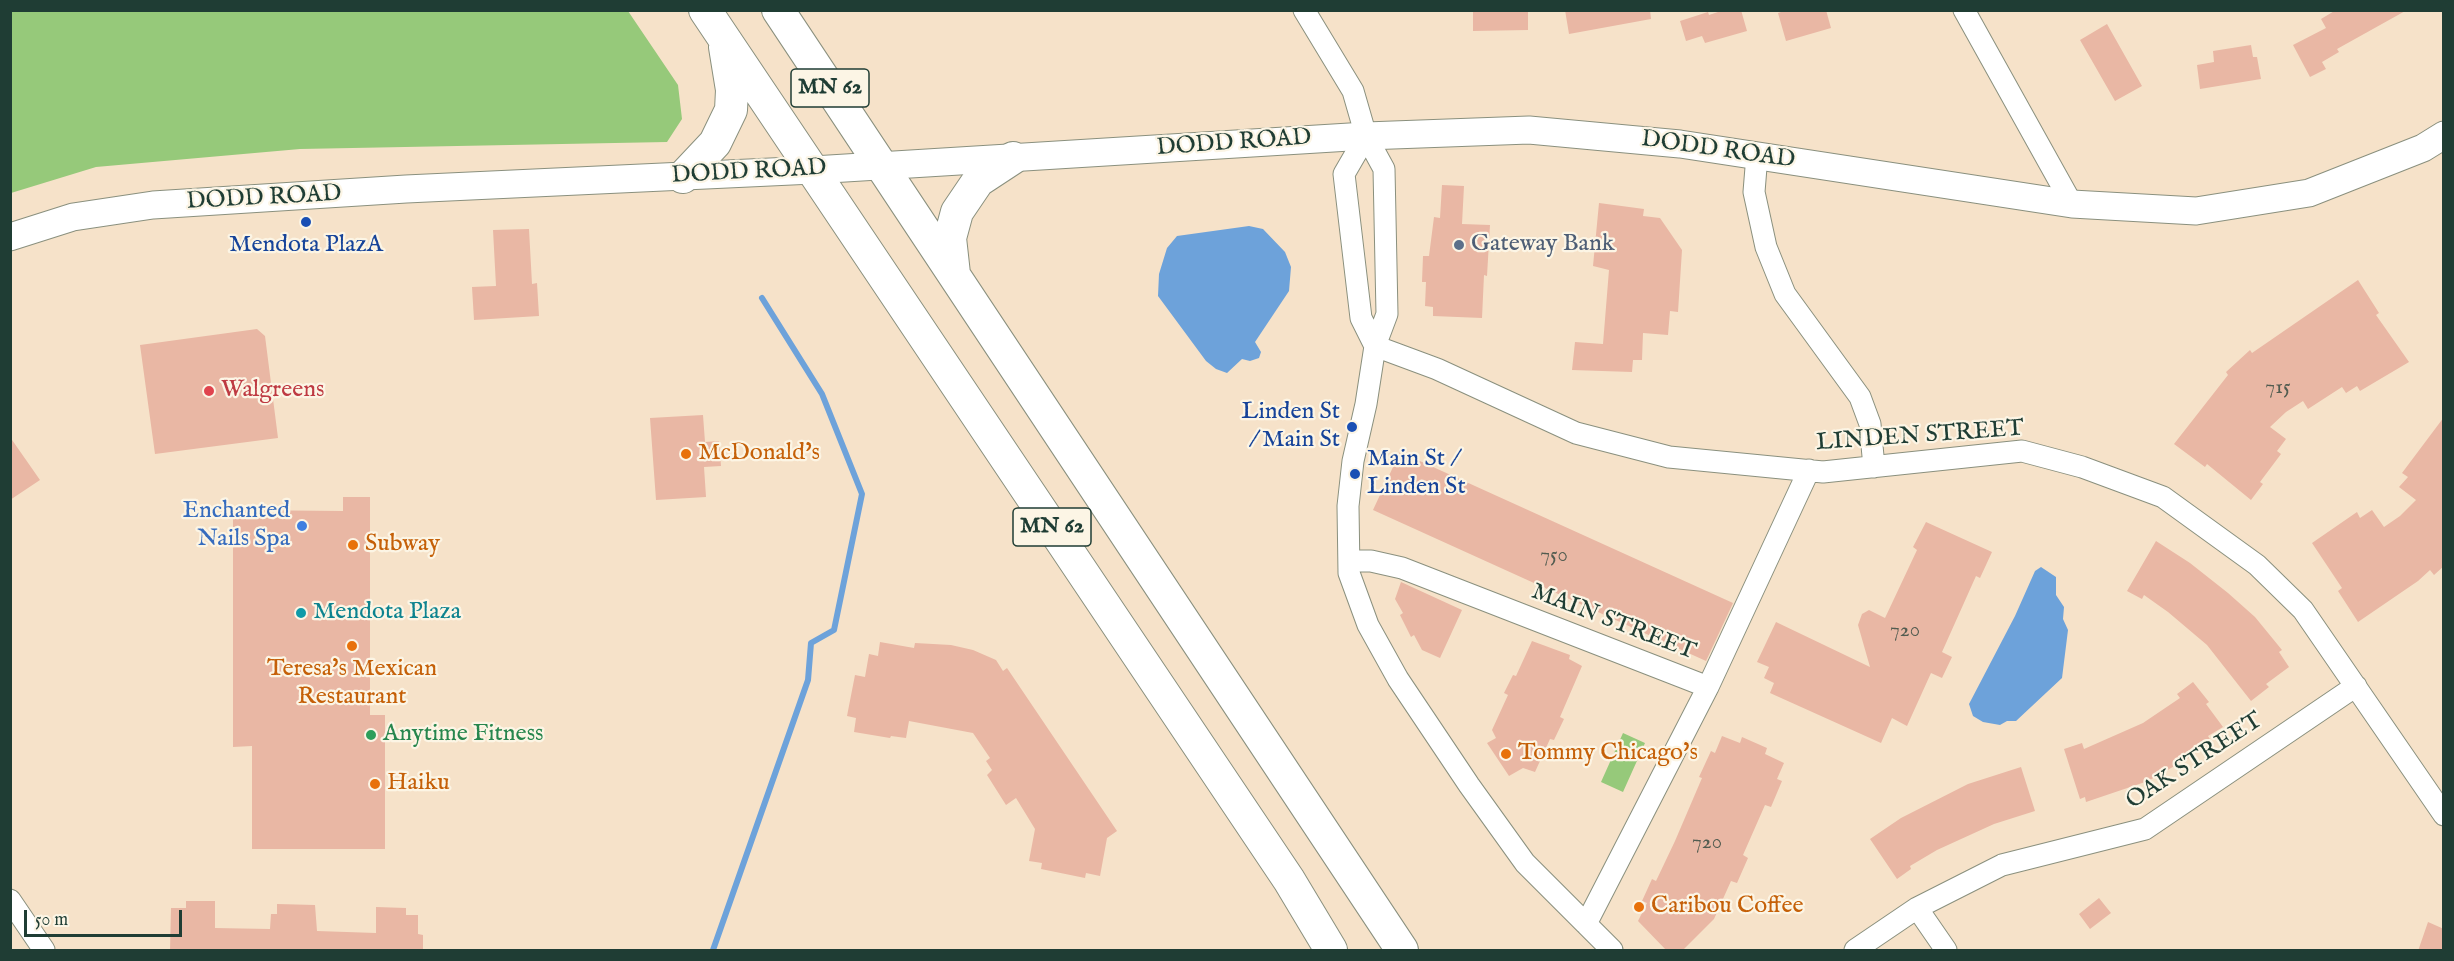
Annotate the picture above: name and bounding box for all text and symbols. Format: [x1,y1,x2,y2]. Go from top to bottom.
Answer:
road number: MN 62 [791,69,869,107]
street label: DODD ROAD [1156,124,1312,164]
street label: DODD ROAD [1639,126,1797,176]
street label: DODD ROAD [671,155,827,191]
street label: DODD ROAD [186,181,342,217]
marker: Mendota PlazA [299,215,313,229]
place label: Gateway Bank [1471,231,1615,259]
place label: Mendota PlazA [229,232,383,260]
marker: Gateway Bank [1452,238,1466,252]
house number: 715 [2265,376,2291,402]
place label: Walgreens [221,377,324,405]
marker: Walgreens [202,384,216,398]
place label: Linden St / Main St [1241,399,1340,455]
street label: LINDEN STREET [1815,415,2025,459]
marker: Linden St / Main St [1345,420,1359,434]
place label: McDonald's [698,440,820,468]
place label: Main St / Linden St [1367,446,1466,502]
marker: McDonald's [679,447,693,461]
marker: Main St / Linden St [1348,467,1362,481]
place label: Enchanted Nails Spa [182,498,290,554]
road number: MN 62 [1013,508,1091,546]
marker: Enchanted Nails Spa [295,519,309,533]
place label: Subway [365,531,440,559]
marker: Subway [346,538,360,552]
house number: 750 [1540,544,1568,570]
street label: MAIN STREET [1527,578,1699,668]
place label: Mendota Plaza [313,599,461,627]
marker: Mendota Plaza [294,606,308,620]
house number: 720 [1890,619,1920,645]
marker: Teresa's Mexican Restaurant [345,639,359,653]
place label: Teresa's Mexican Restaurant [267,656,437,712]
street label: OAK STREET [2121,707,2269,817]
place label: Anytime Fitness [383,721,544,749]
marker: Anytime Fitness [364,728,378,742]
place label: Tommy Chicago's [1518,740,1698,768]
marker: Tommy Chicago's [1499,747,1513,761]
place label: Haiku [387,770,450,798]
marker: Haiku [368,777,382,791]
house number: 720 [1692,831,1722,857]
place label: Caribou Coffee [1651,893,1803,921]
scale bar [27,898,184,936]
marker: Caribou Coffee [1632,900,1646,914]
text: 50 m [35,909,68,932]

